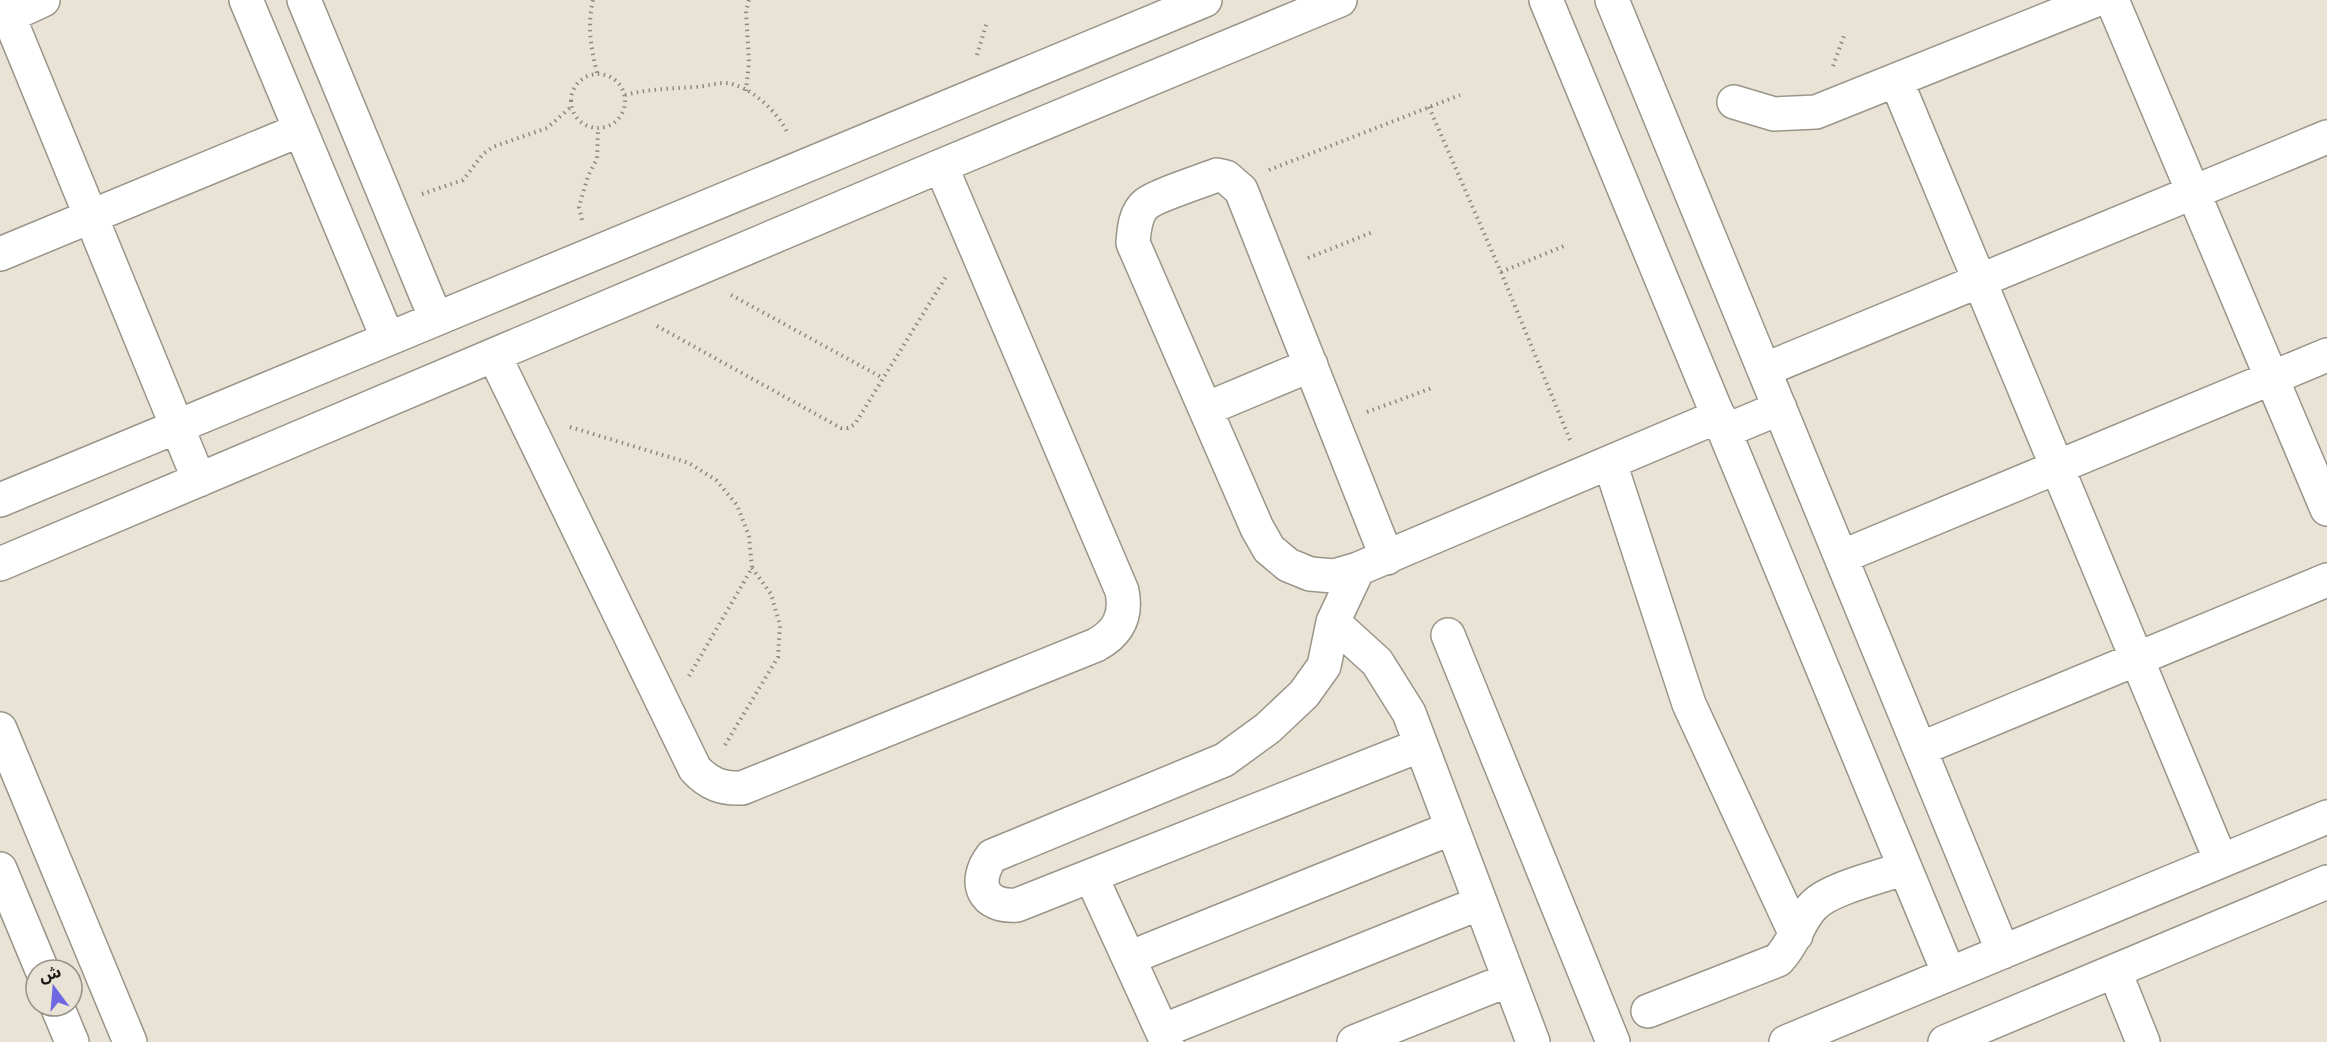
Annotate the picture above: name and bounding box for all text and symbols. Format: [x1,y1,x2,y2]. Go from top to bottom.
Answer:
north arrow [24,958,84,1018]
text: ش [37,963,64,987]

